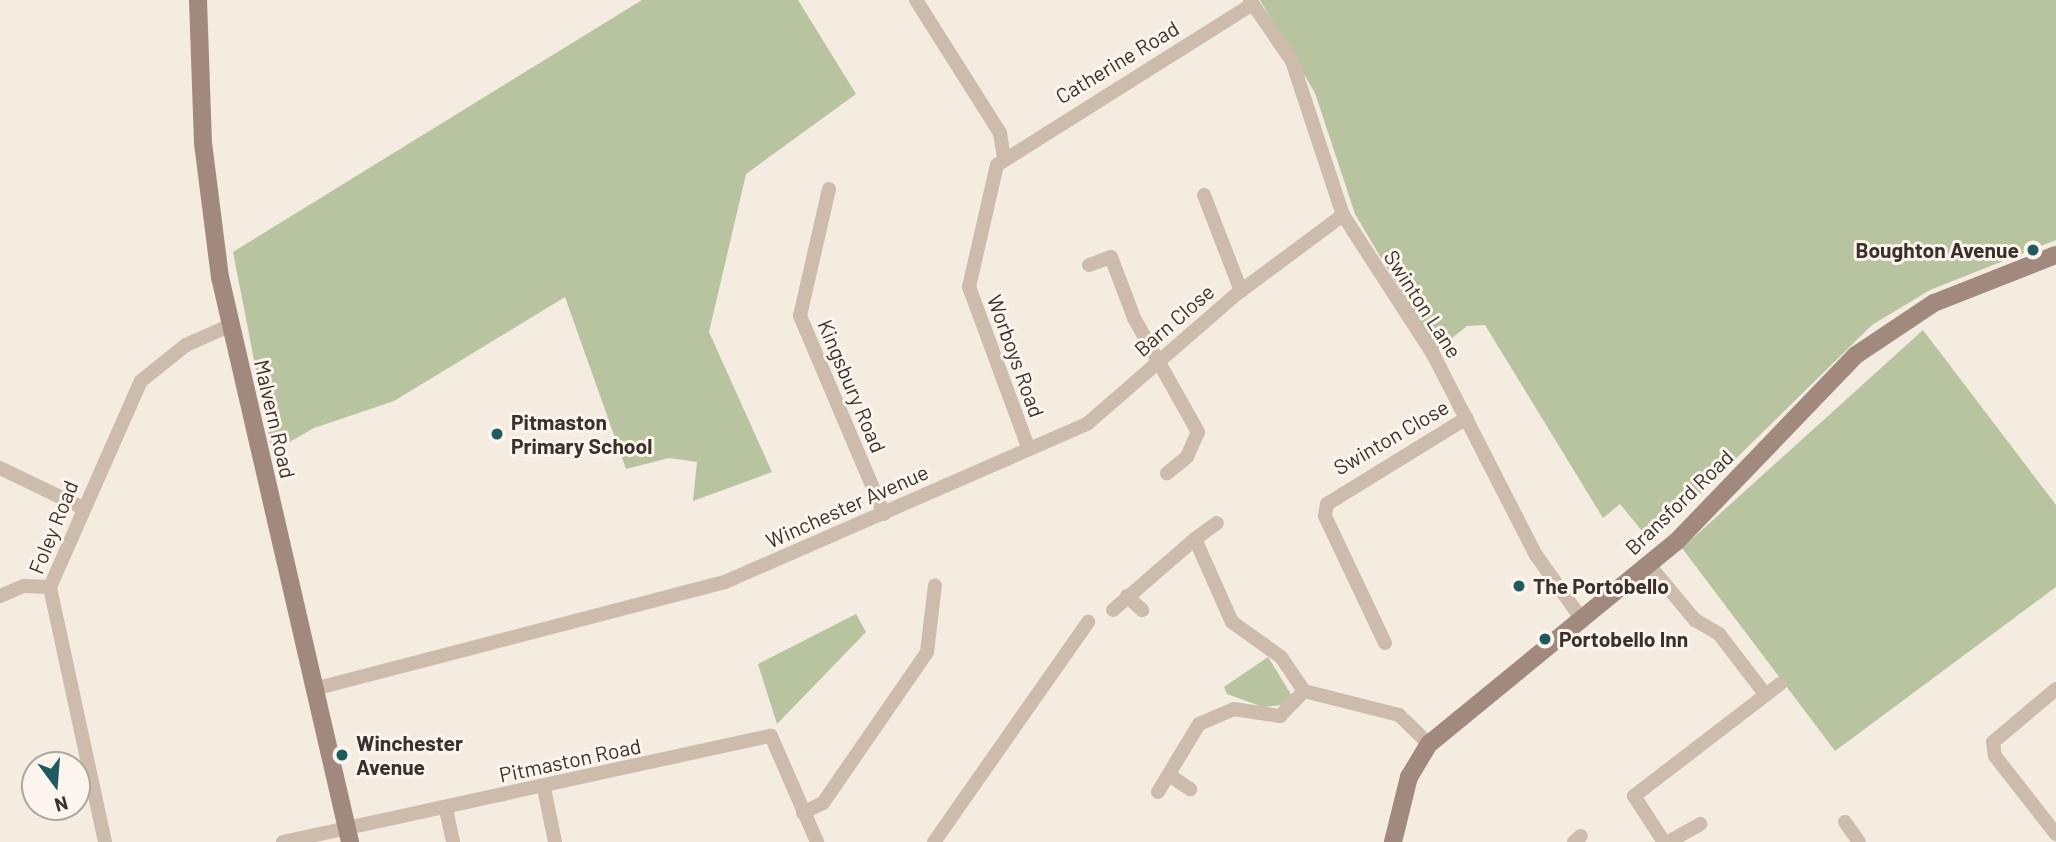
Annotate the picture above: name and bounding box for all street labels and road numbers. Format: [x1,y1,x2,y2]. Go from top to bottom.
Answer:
street label: Catherine Road [1051,15,1183,109]
street label: Swinton Lane [1379,245,1467,363]
street label: Barn Close [1129,279,1219,361]
street label: Worboys Road [982,291,1050,421]
street label: Kingsbury Road [813,316,891,456]
street label: Malvern Road [249,357,301,481]
street label: Swinton Close [1329,394,1453,480]
street label: Bransford Road [1620,444,1738,560]
street label: Winchester Avenue [762,459,932,553]
street label: Foley Road [23,477,83,577]
street label: Pitmaston Road [497,733,643,787]

